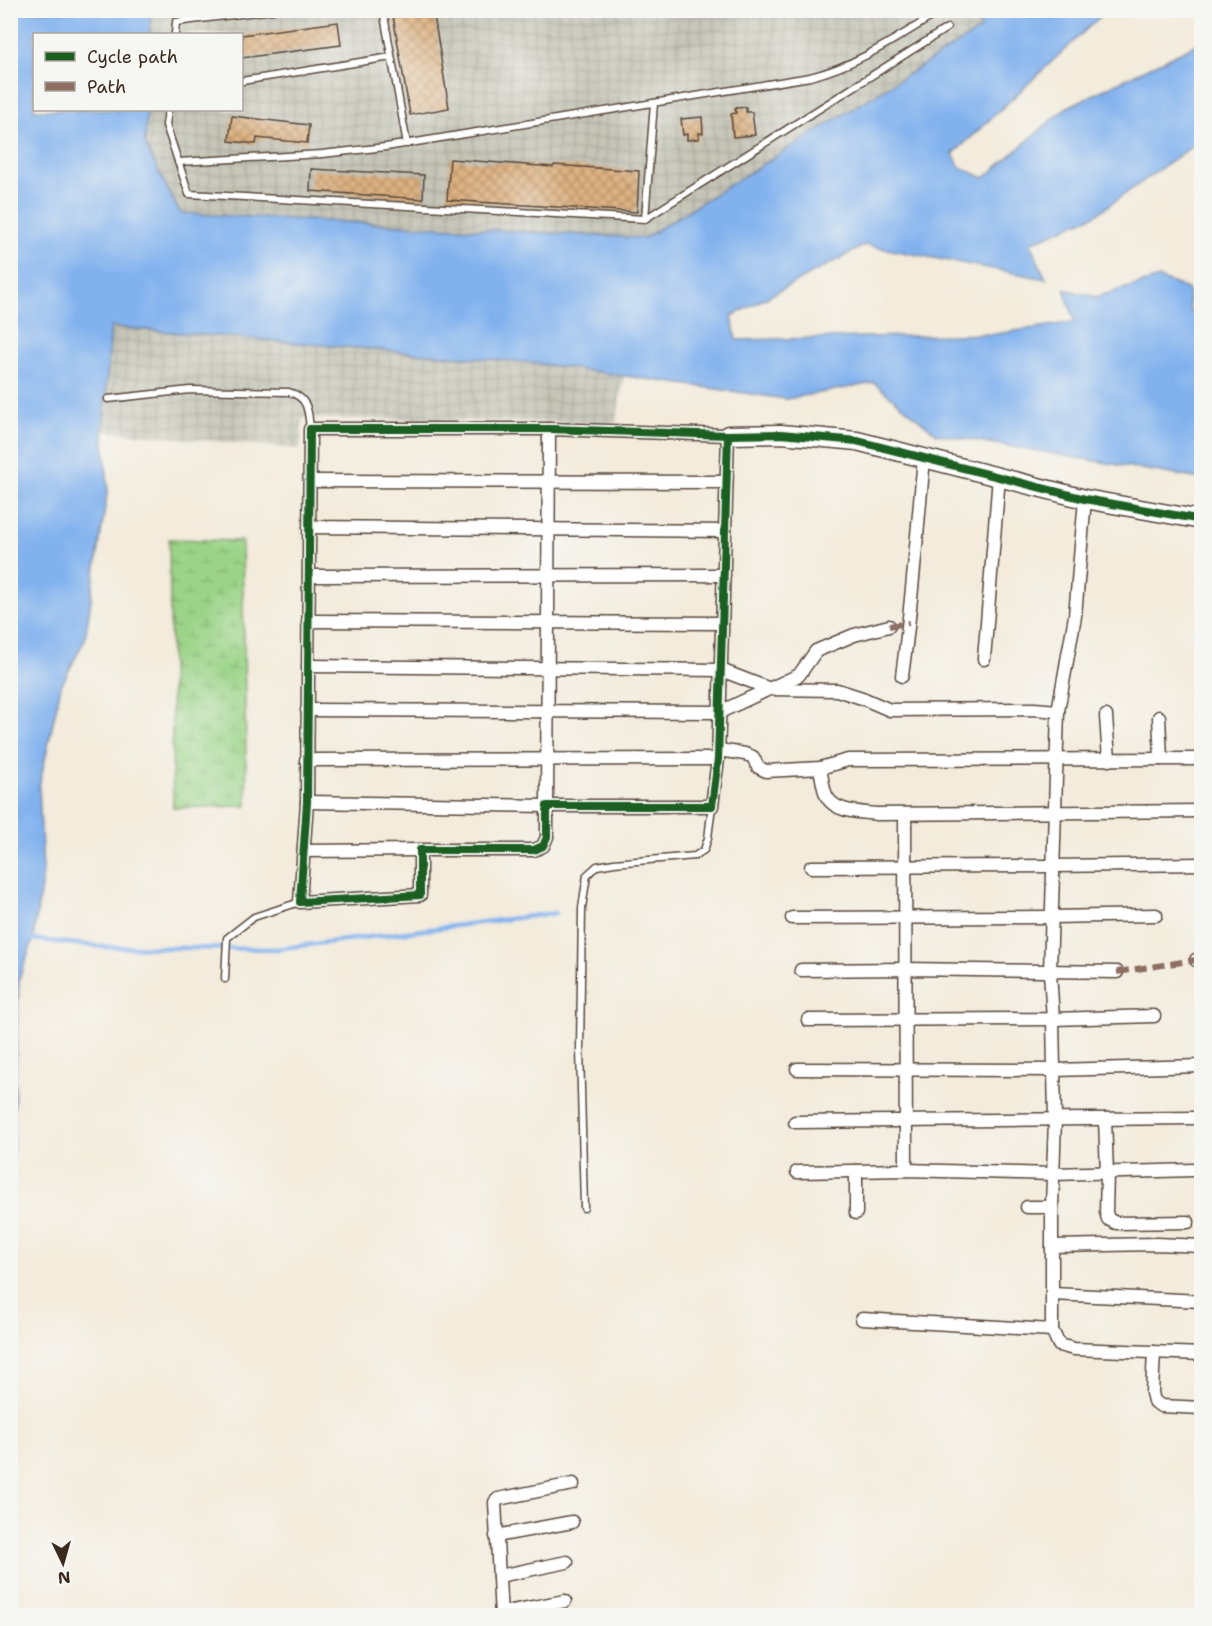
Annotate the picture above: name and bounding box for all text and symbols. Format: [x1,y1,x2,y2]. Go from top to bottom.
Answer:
legend [33,33,243,111]
text: Cycle path [87,45,178,69]
text: Path [87,75,126,99]
north arrow [33,1533,93,1593]
text: N [57,1566,71,1588]

